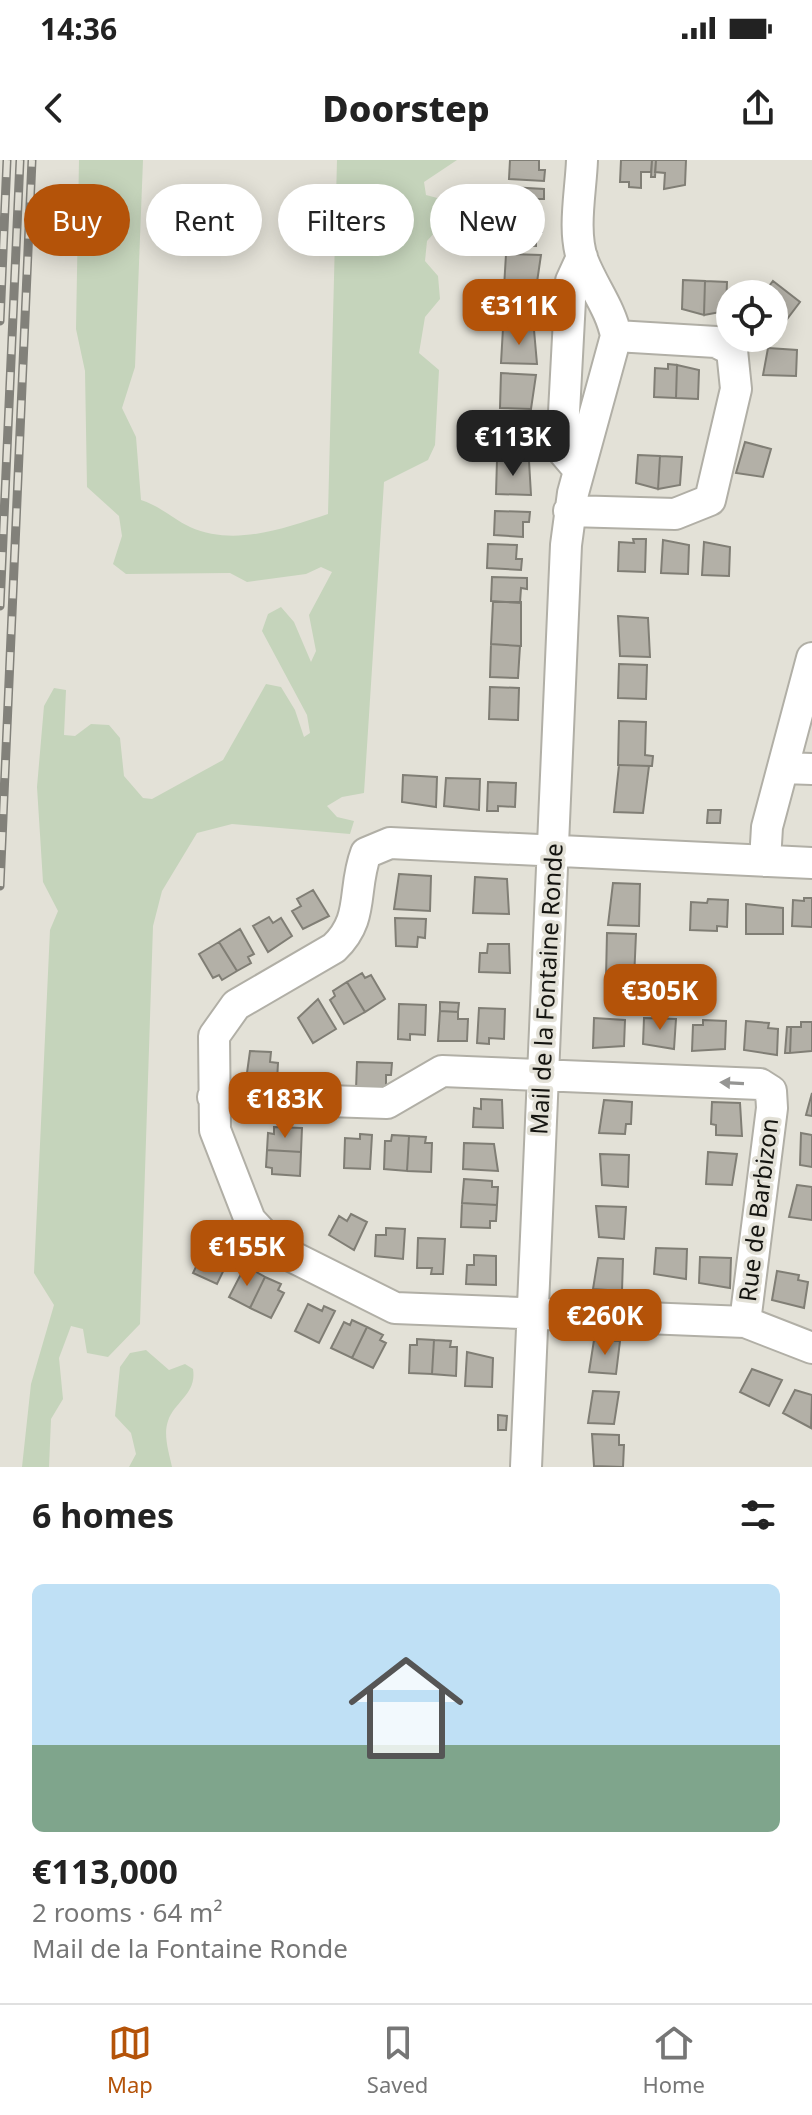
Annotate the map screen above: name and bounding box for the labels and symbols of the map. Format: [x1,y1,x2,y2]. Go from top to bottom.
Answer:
pin: €311K [463,279,575,347]
pin: €113K [457,410,569,478]
street label: Mail de la Fontaine Ronde [521,842,570,1135]
pin: €305K [604,964,716,1032]
pin: €183K [229,1072,341,1140]
one-way arrow [719,1076,744,1089]
street label: Rue de Barbizon [730,1116,785,1303]
pin: €155K [191,1220,303,1288]
pin: €260K [549,1289,661,1357]

